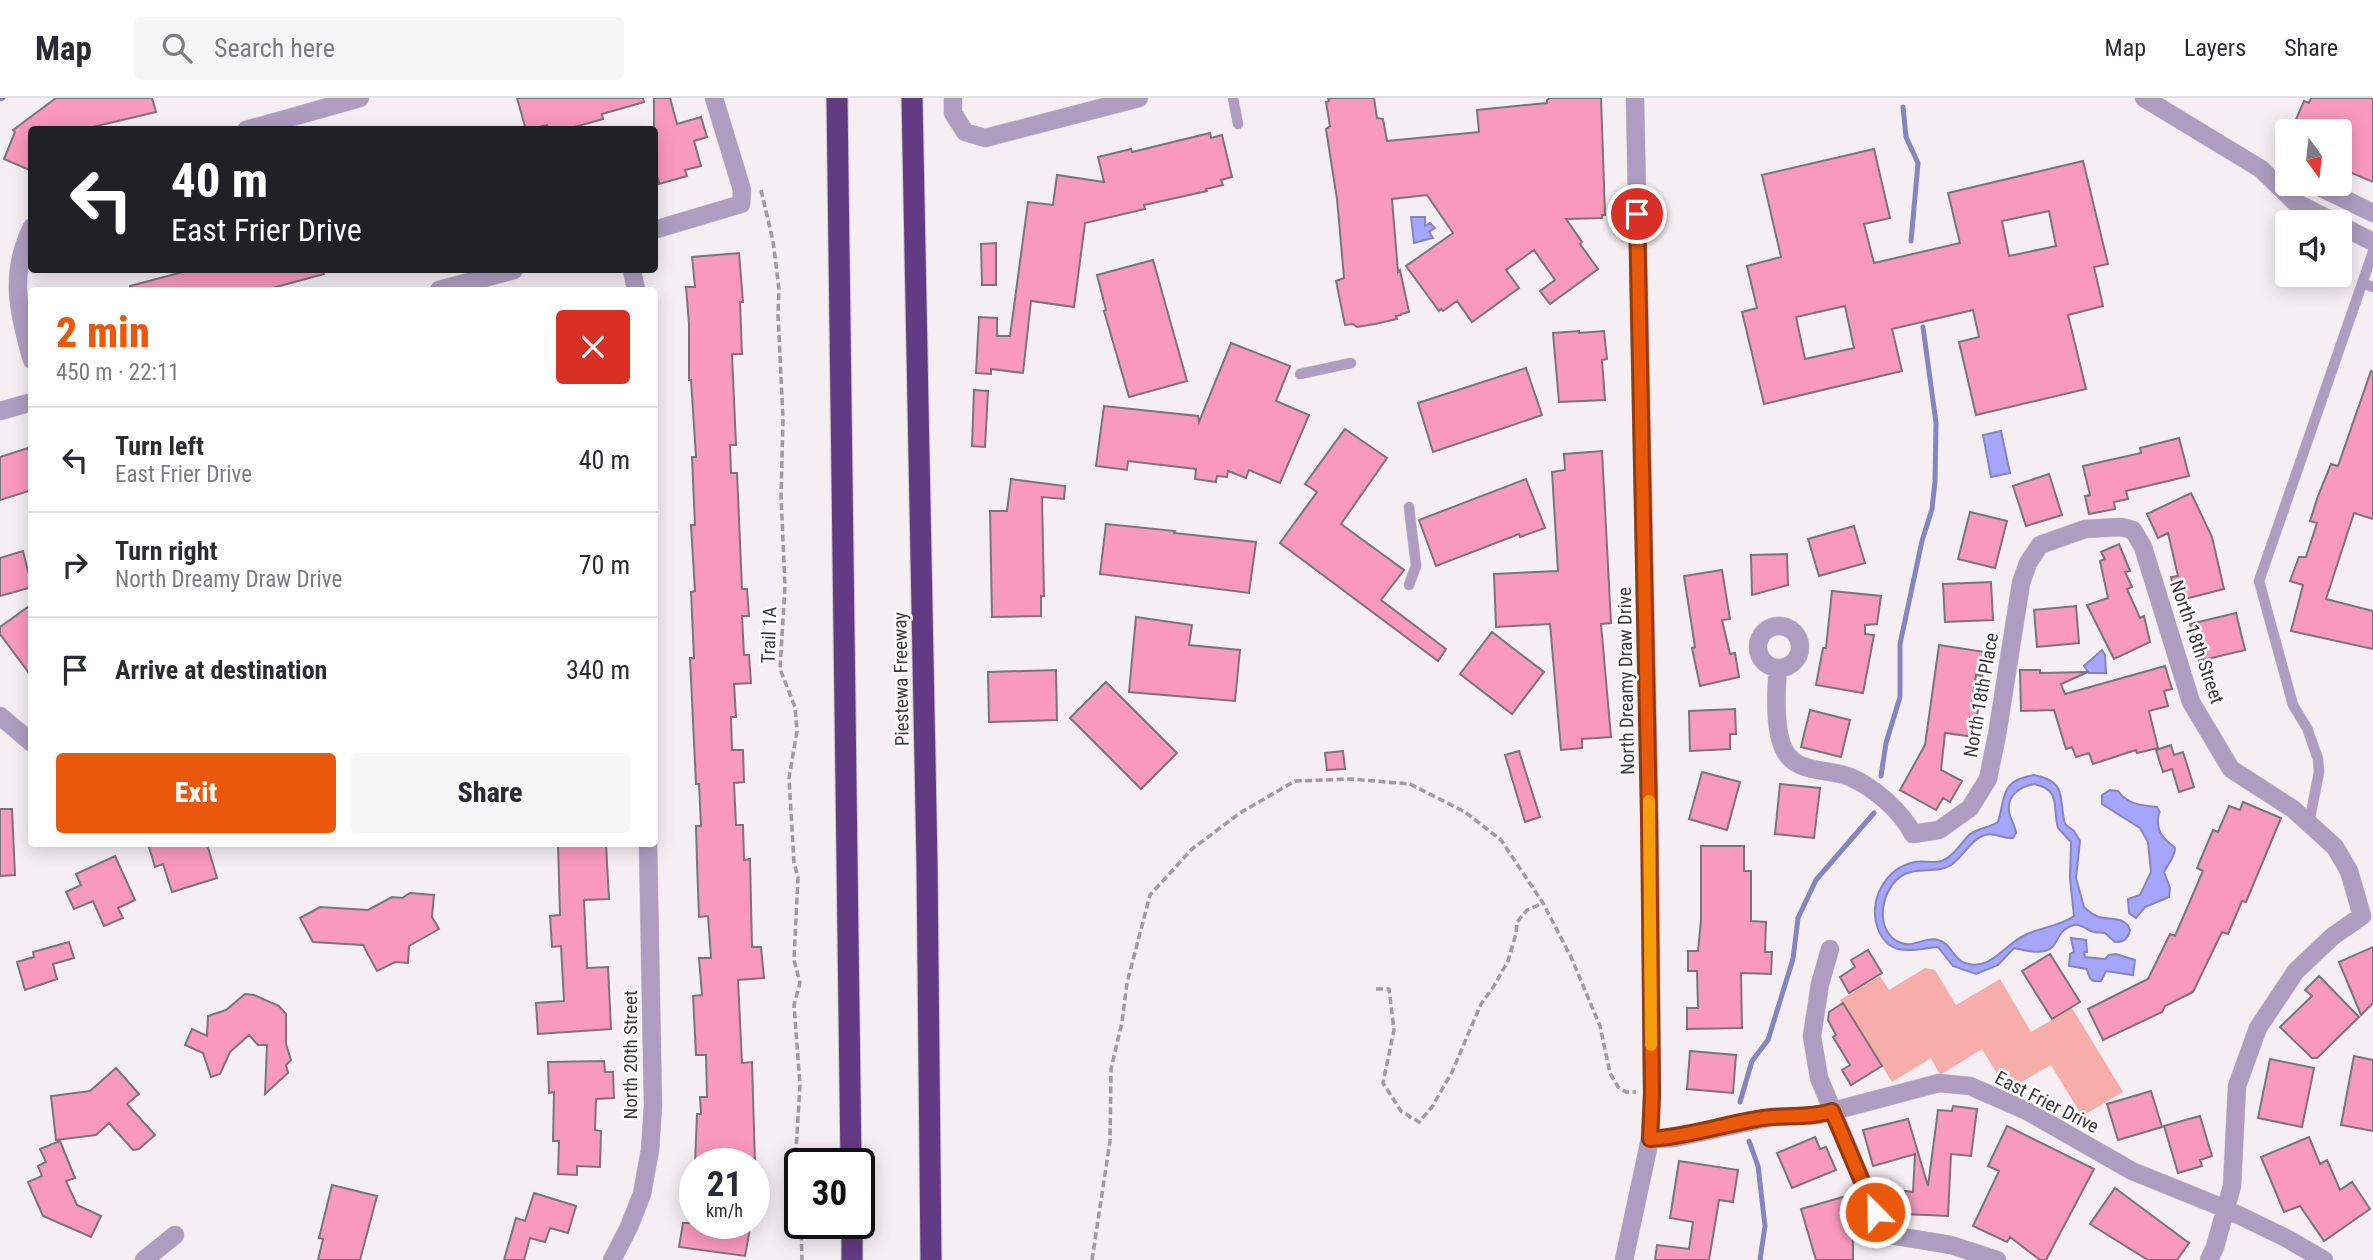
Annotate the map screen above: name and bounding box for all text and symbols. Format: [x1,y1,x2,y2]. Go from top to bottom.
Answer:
search box [134,17,624,80]
text: Map [35,29,92,68]
icon: search [158,29,196,67]
text: Search here [214,33,335,63]
text: Map [2105,34,2146,62]
text: Layers [2184,34,2246,62]
text: Share [2284,34,2338,62]
north arrow [2275,119,2352,196]
map controls [2275,119,2352,287]
text: 40 m [171,152,268,209]
icon: left [56,154,147,245]
pin [1607,184,1667,244]
icon: arrive [1618,195,1656,233]
button: sound [2275,210,2352,287]
text: East Frier Drive [171,211,362,249]
text: 2 min [56,308,150,357]
button: close [556,310,630,384]
text: 450 m · 22:11 [56,359,180,386]
text: Turn left [115,431,204,461]
icon: left [56,441,94,479]
text: 40 m [579,445,630,475]
text: East Frier Drive [115,461,252,488]
text: Turn right [115,536,217,566]
icon: right [56,546,94,584]
text: 70 m [579,550,630,580]
text: North Dreamy Draw Drive [115,566,342,593]
street label: North 18th Street [2165,577,2229,707]
street label: North Dreamy Draw Drive [1613,587,1639,775]
street label: Trail 1A [757,606,781,664]
street label: Piestewa Freeway [888,612,914,746]
street label: North 18th Place [1959,631,2003,759]
icon: arrive [56,651,94,689]
text: Arrive at destination [115,655,327,685]
text: 340 m [566,655,630,685]
button: Exit [56,753,336,833]
button: Share [350,753,630,833]
street label: North 20th Street [619,990,642,1120]
street label: East Frier Drive [1991,1066,2103,1138]
speed limit sign: 30 [784,1148,875,1239]
text: 21 [707,1164,742,1205]
position arrow [1838,1175,1912,1249]
text: km/h [706,1200,743,1221]

